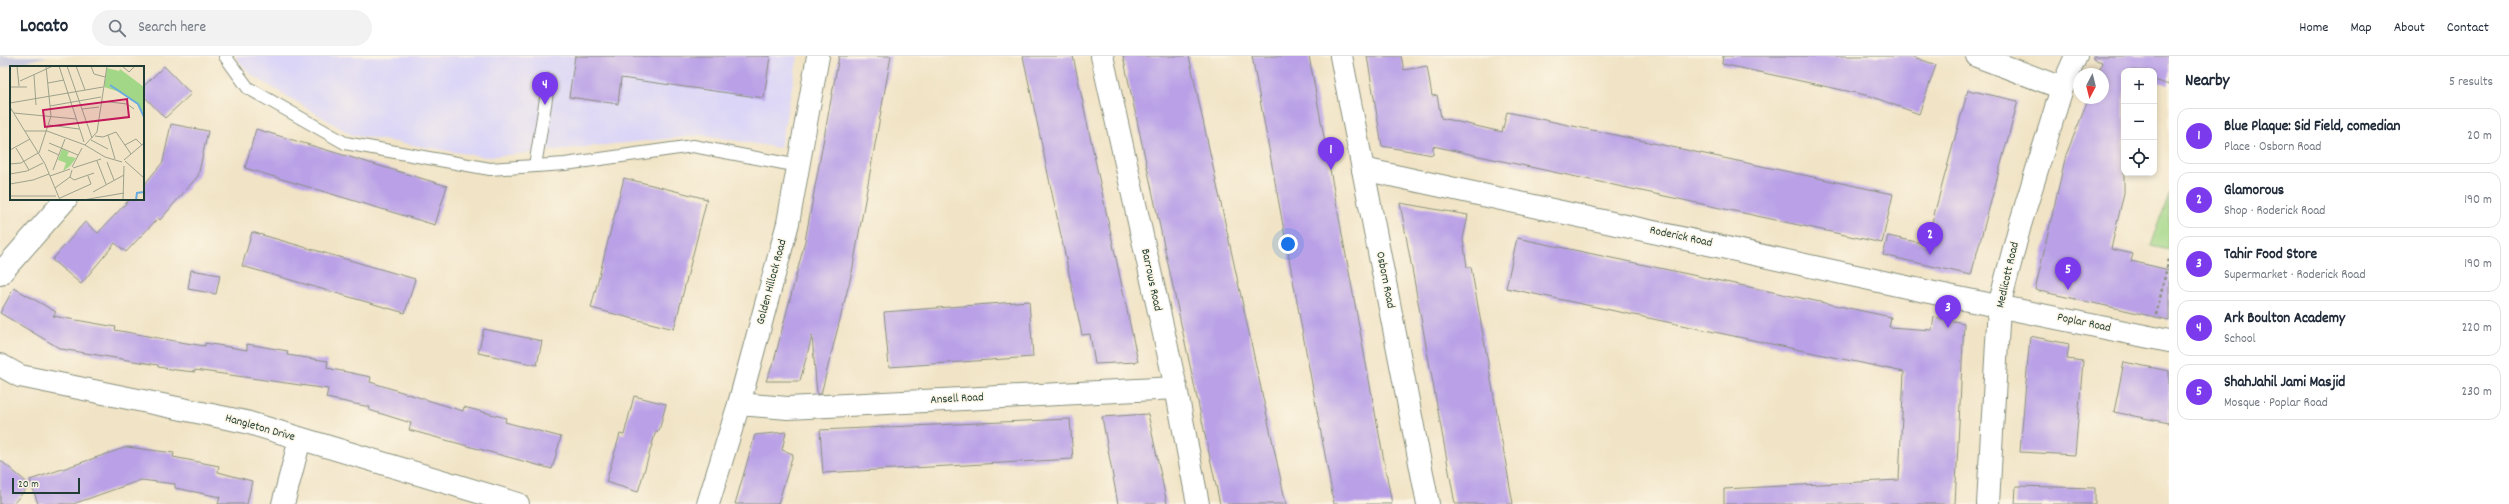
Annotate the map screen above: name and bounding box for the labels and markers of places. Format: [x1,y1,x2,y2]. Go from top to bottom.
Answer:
pin: 4 [532,72,558,105]
pin: 1 [1318,137,1344,170]
pin: 2 [1917,222,1943,255]
pin: 5 [2055,257,2081,290]
pin: 3 [1935,295,1961,328]

